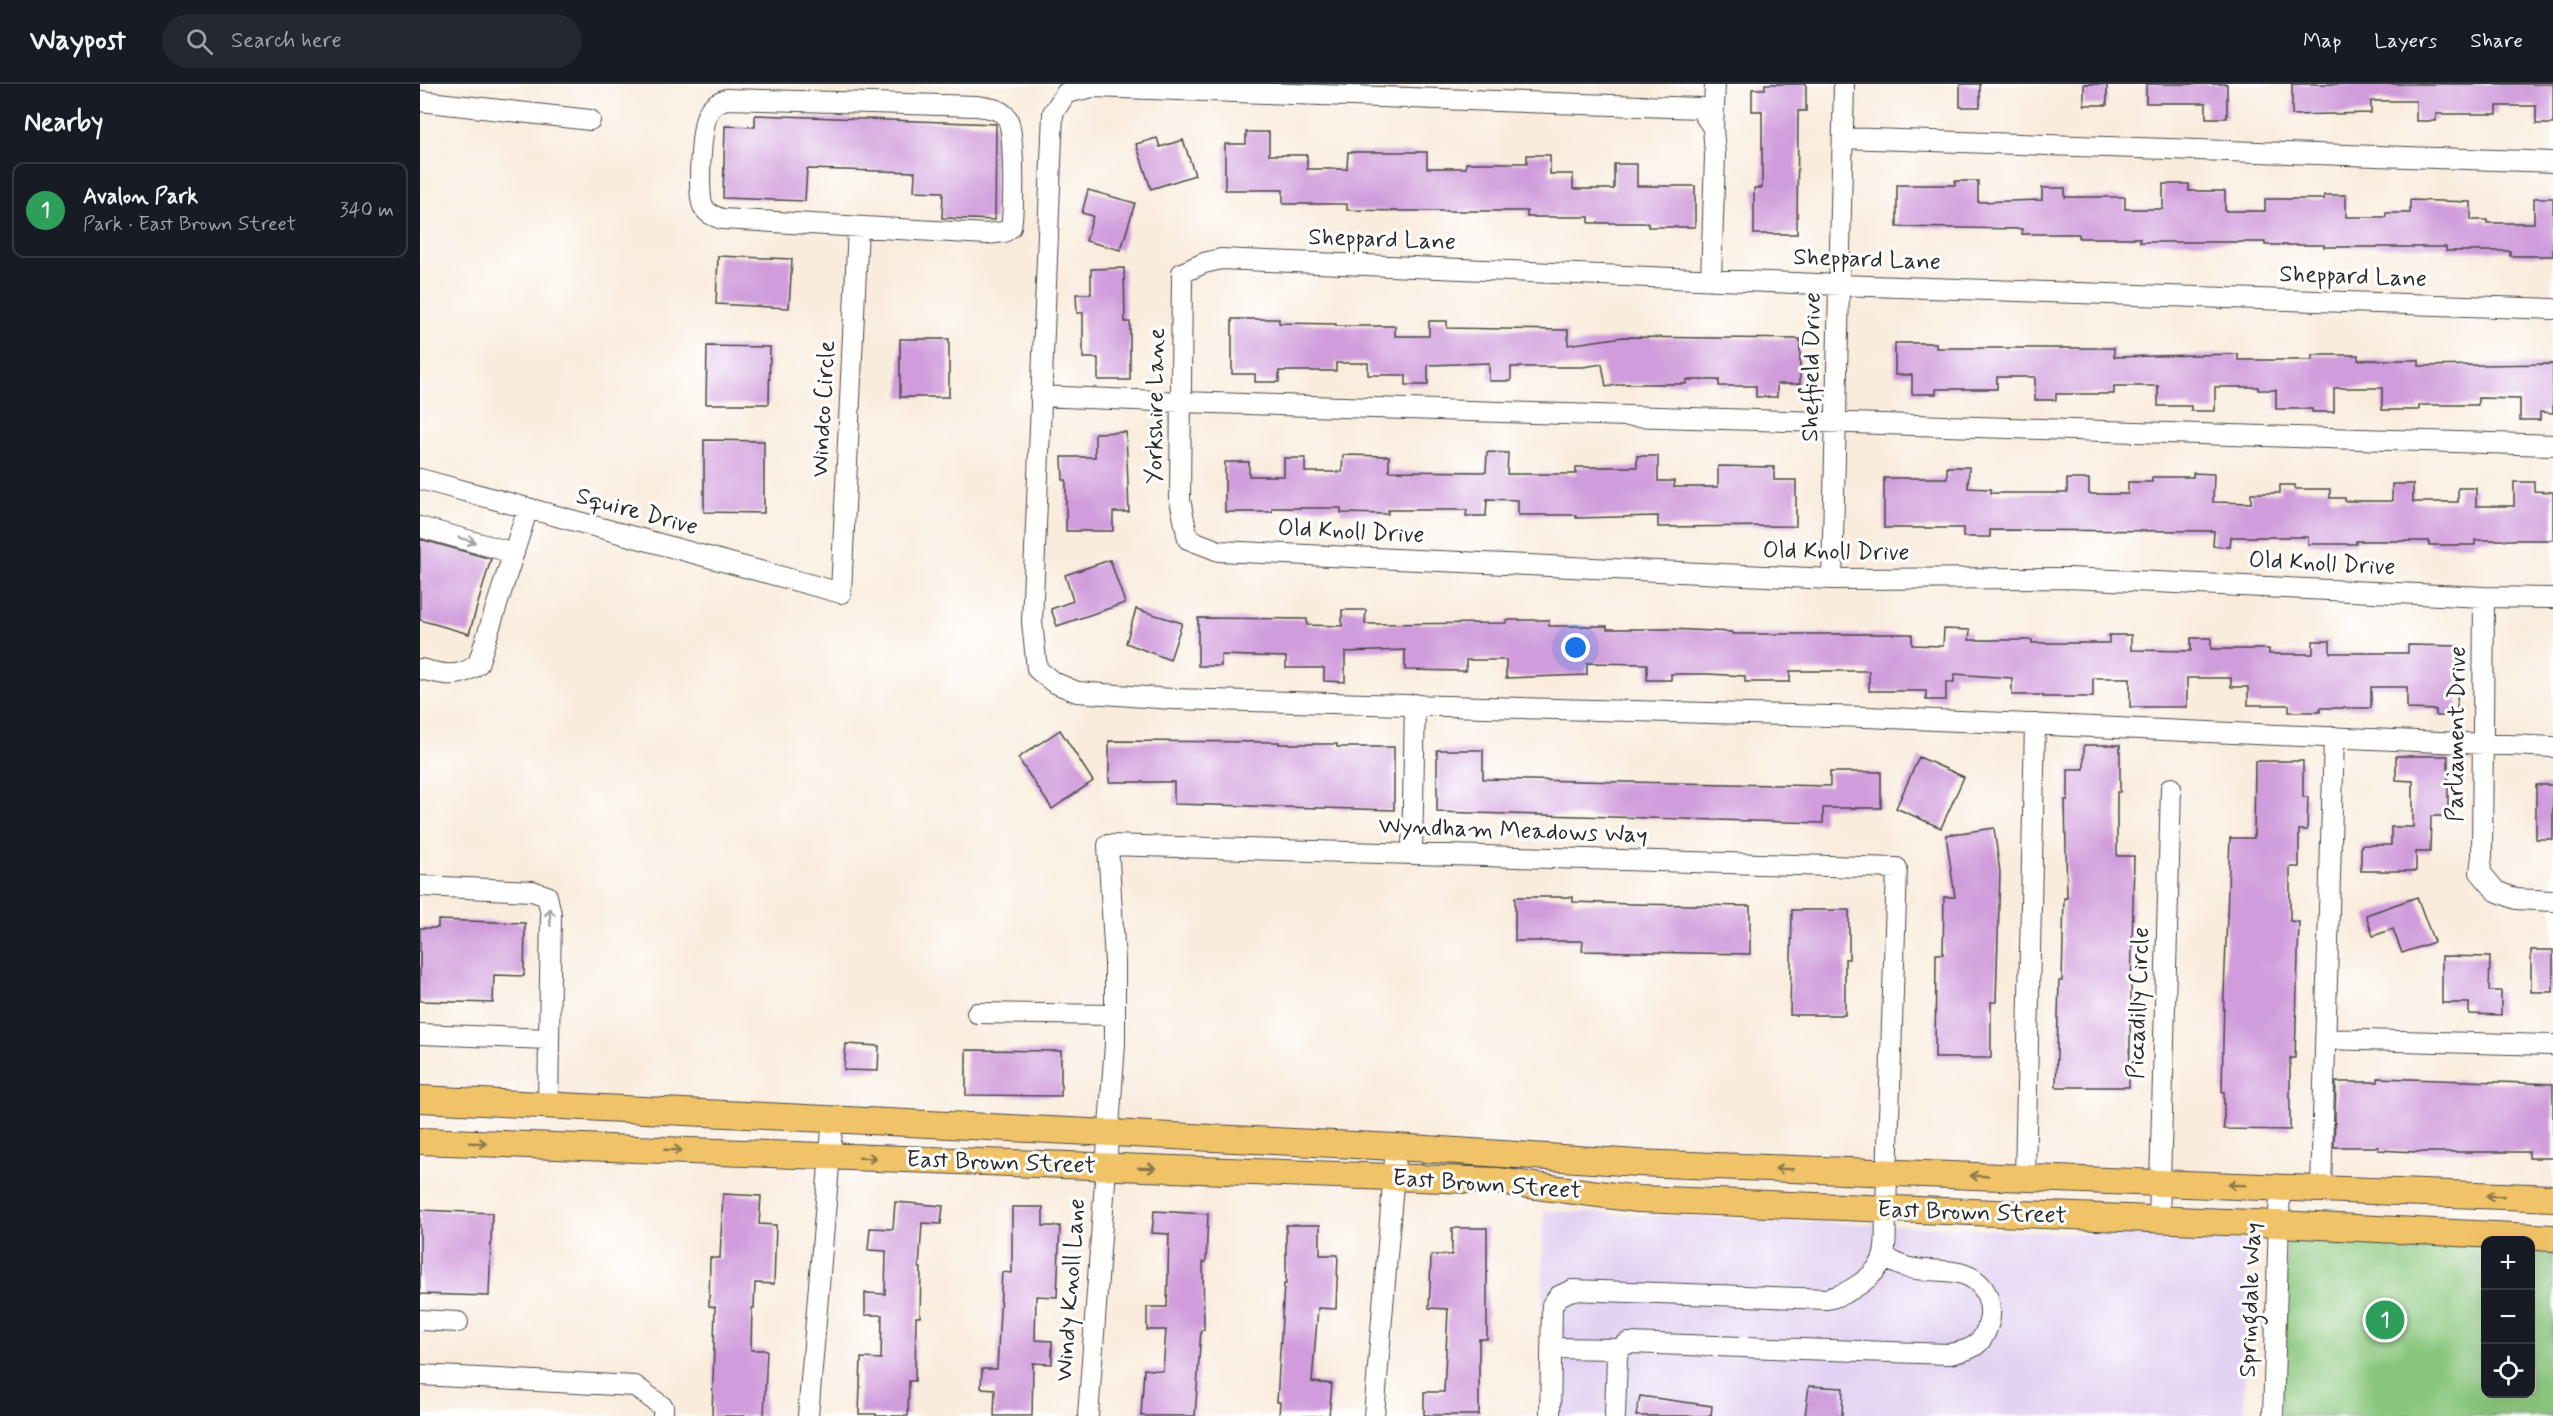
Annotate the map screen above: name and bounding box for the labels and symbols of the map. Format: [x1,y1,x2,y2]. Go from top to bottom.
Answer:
street label: Sheppard Lane [1308,222,1456,258]
street label: Sheppard Lane [1793,242,1941,278]
street label: Sheppard Lane [2279,259,2427,295]
street label: Sheffield Drive [1795,292,1829,442]
street label: Yorkshire Lane [1139,327,1173,485]
street label: Windco Circle [805,340,843,478]
street label: Squire Drive [573,481,701,543]
street label: Old Knoll Drive [1277,513,1425,551]
one-way arrow [457,535,476,546]
street label: Old Knoll Drive [1762,535,1910,569]
street label: Old Knoll Drive [2248,545,2396,583]
your location [1561,633,1590,662]
street label: Parliament Drive [2440,646,2474,822]
street label: Wyndham Meadows Way [1378,811,1648,851]
one-way arrow [544,907,555,927]
street label: Piccadilly Circle [2121,927,2157,1079]
one-way arrow [468,1137,488,1148]
street label: East Brown Street [906,1144,1096,1182]
one-way arrow [663,1145,683,1156]
one-way arrow [858,1152,878,1163]
one-way arrow [1136,1163,1156,1174]
street label: East Brown Street [1391,1163,1583,1207]
one-way arrow [1775,1163,1795,1174]
one-way arrow [1969,1170,1989,1181]
one-way arrow [2227,1179,2247,1190]
one-way arrow [2485,1190,2505,1201]
street label: East Brown Street [1877,1194,2067,1232]
street label: Windy Knoll Lane [1049,1197,1093,1383]
street label: Springdale Way [2233,1222,2272,1378]
pin: 1 [2366,1298,2404,1342]

